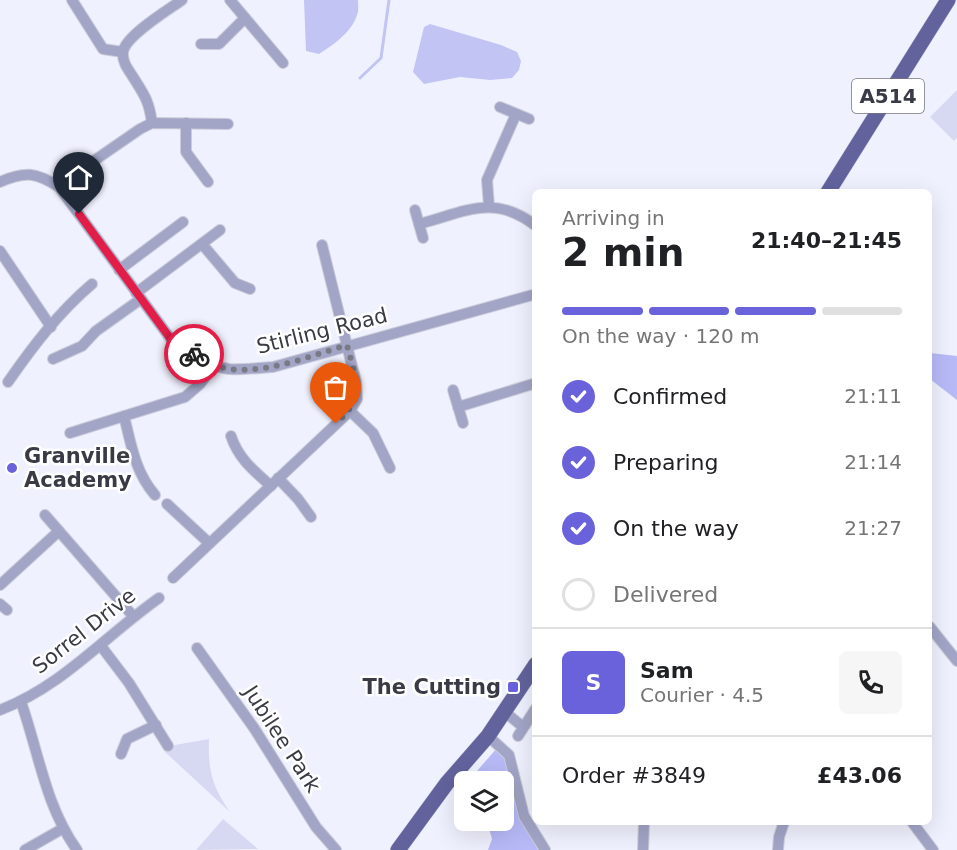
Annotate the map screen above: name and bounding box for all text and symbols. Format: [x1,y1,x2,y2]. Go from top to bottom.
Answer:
road number: A514 [852,79,924,113]
pin [53,152,104,214]
icon: home [62,161,95,194]
text: Arriving in [562,206,665,230]
text: 21:40–21:45 [751,228,902,253]
text: 2 min [562,230,684,275]
street label: Stirling Road [254,303,390,359]
courier [164,324,224,384]
text: On the way · 120 m [562,324,760,348]
icon: bike [178,338,211,371]
pin [310,362,361,424]
icon: bag [319,371,352,404]
icon: check [562,380,595,413]
text: Confirmed [613,384,727,409]
text: 21:11 [844,384,902,408]
place label: Granville Academy [24,444,132,492]
icon: check [562,446,595,479]
text: Preparing [613,450,719,475]
text: 21:14 [844,450,902,474]
marker: Granville Academy [5,461,19,475]
icon: check [562,512,595,545]
text: On the way [613,516,739,541]
text: 21:27 [844,516,902,540]
text: Delivered [613,582,718,607]
street label: Sorrel Drive [28,583,140,679]
button: phone [839,651,902,714]
text: Sam [640,658,694,683]
text: S [586,670,601,695]
place label: The Cutting [363,675,501,699]
street label: Jubilee Park [238,679,326,798]
marker: The Cutting [506,680,520,694]
text: Courier · 4.5 [640,683,764,707]
text: Order #3849 [562,763,706,788]
text: £43.06 [817,763,902,788]
map controls [454,771,514,831]
button: layers [454,771,514,831]

